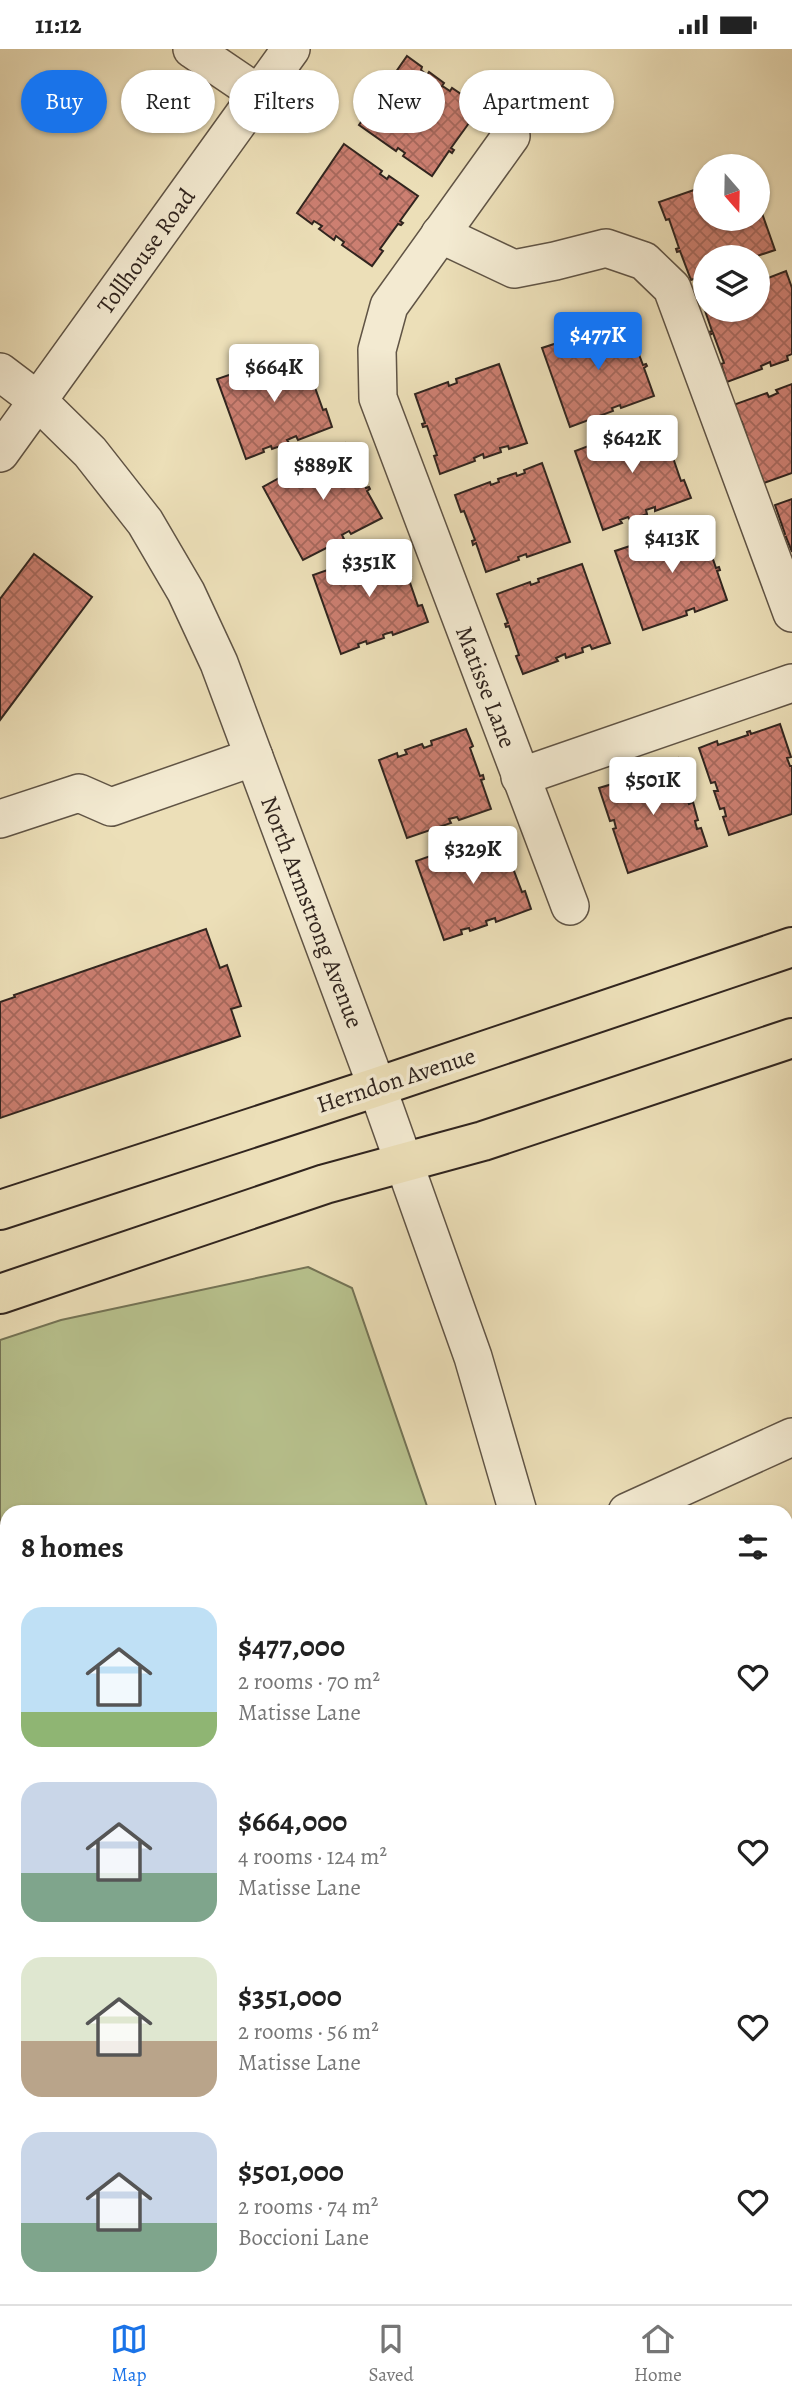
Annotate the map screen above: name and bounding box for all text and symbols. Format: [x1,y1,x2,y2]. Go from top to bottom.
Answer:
text: 11:12 [35,7,82,42]
chip: Buy [21,70,107,133]
chip: Rent [121,70,215,133]
chip: Filters [229,70,339,133]
chip: New [353,70,445,133]
chip: Apartment [459,70,614,133]
north arrow [693,154,770,231]
map controls [693,154,770,322]
street label: Tollhouse Road [89,182,203,320]
button: layers [693,245,770,322]
pin: $477K [549,313,647,372]
text: $477K [570,319,626,350]
pin: $664K [225,345,323,404]
text: $664K [245,351,303,382]
pin: $642K [583,415,681,475]
text: $642K [603,422,661,453]
pin: $889K [274,442,372,502]
text: $889K [294,449,352,480]
pin: $413K [623,515,721,575]
text: $413K [645,522,699,553]
pin: $351K [320,539,418,599]
text: $351K [342,546,396,577]
street label: Matisse Lane [448,622,524,752]
pin: $501K [604,757,702,817]
text: $501K [625,764,681,795]
street label: North Armstrong Avenue [253,791,371,1033]
pin: $329K [424,827,522,886]
text: $329K [444,833,502,864]
street label: Herndon Avenue [313,1039,479,1121]
text: 8 homes [21,1527,124,1567]
icon: filters [734,1528,772,1566]
text: $477,000 [238,1626,345,1666]
icon: home [77,1635,161,1719]
icon: heart [734,1658,772,1696]
text: 2 rooms · 70 m² [238,1666,380,1697]
text: Matisse Lane [238,1697,361,1728]
text: $664,000 [238,1801,347,1841]
icon: home [77,1810,161,1894]
icon: heart [734,1833,772,1871]
text: 4 rooms · 124 m² [238,1841,387,1872]
text: Matisse Lane [238,1872,361,1903]
text: $351,000 [238,1976,342,2016]
icon: home [77,1985,161,2069]
icon: heart [734,2008,772,2046]
text: 2 rooms · 56 m² [238,2016,379,2047]
text: Matisse Lane [238,2047,361,2078]
text: $501,000 [238,2151,344,2191]
icon: home [77,2160,161,2244]
icon: heart [734,2183,772,2221]
text: 2 rooms · 74 m² [238,2191,378,2222]
text: Boccioni Lane [238,2222,369,2253]
tab: Map [110,2320,148,2388]
tab: Saved [369,2320,414,2388]
tab: Home [634,2320,682,2388]

